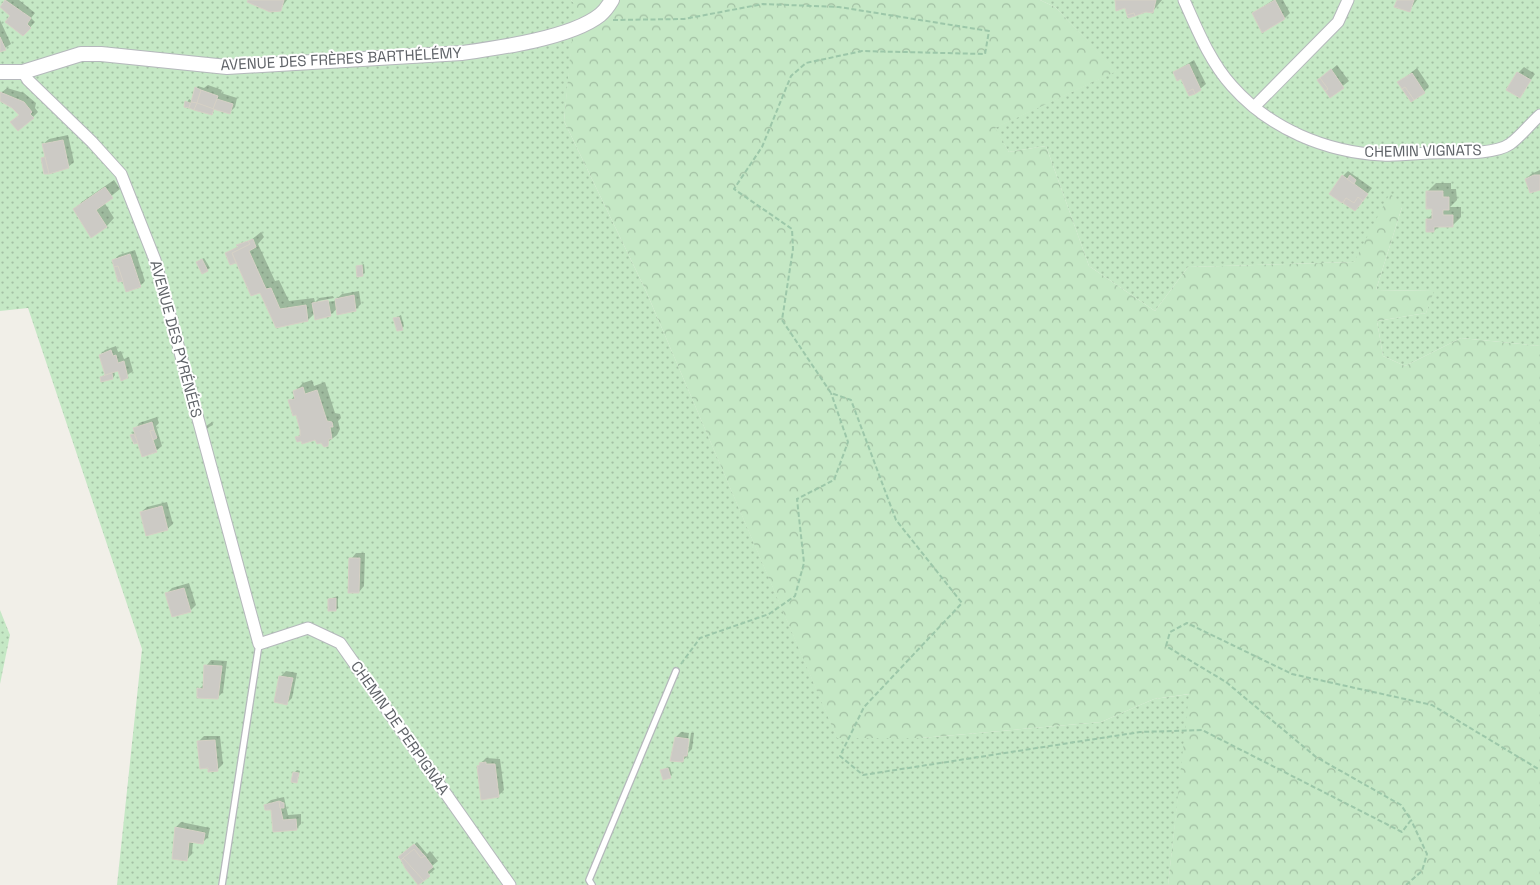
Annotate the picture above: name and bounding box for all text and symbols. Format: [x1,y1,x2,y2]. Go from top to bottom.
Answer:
street label: AVENUE DES FRÈRES BARTHÉLÉMY [220,43,462,74]
street label: CHEMIN VIGNATS [1364,140,1482,161]
street label: AVENUE DES PYRÉNÉES [146,258,207,420]
street label: CHEMIN DE PERPIGNÀA [347,657,454,799]

